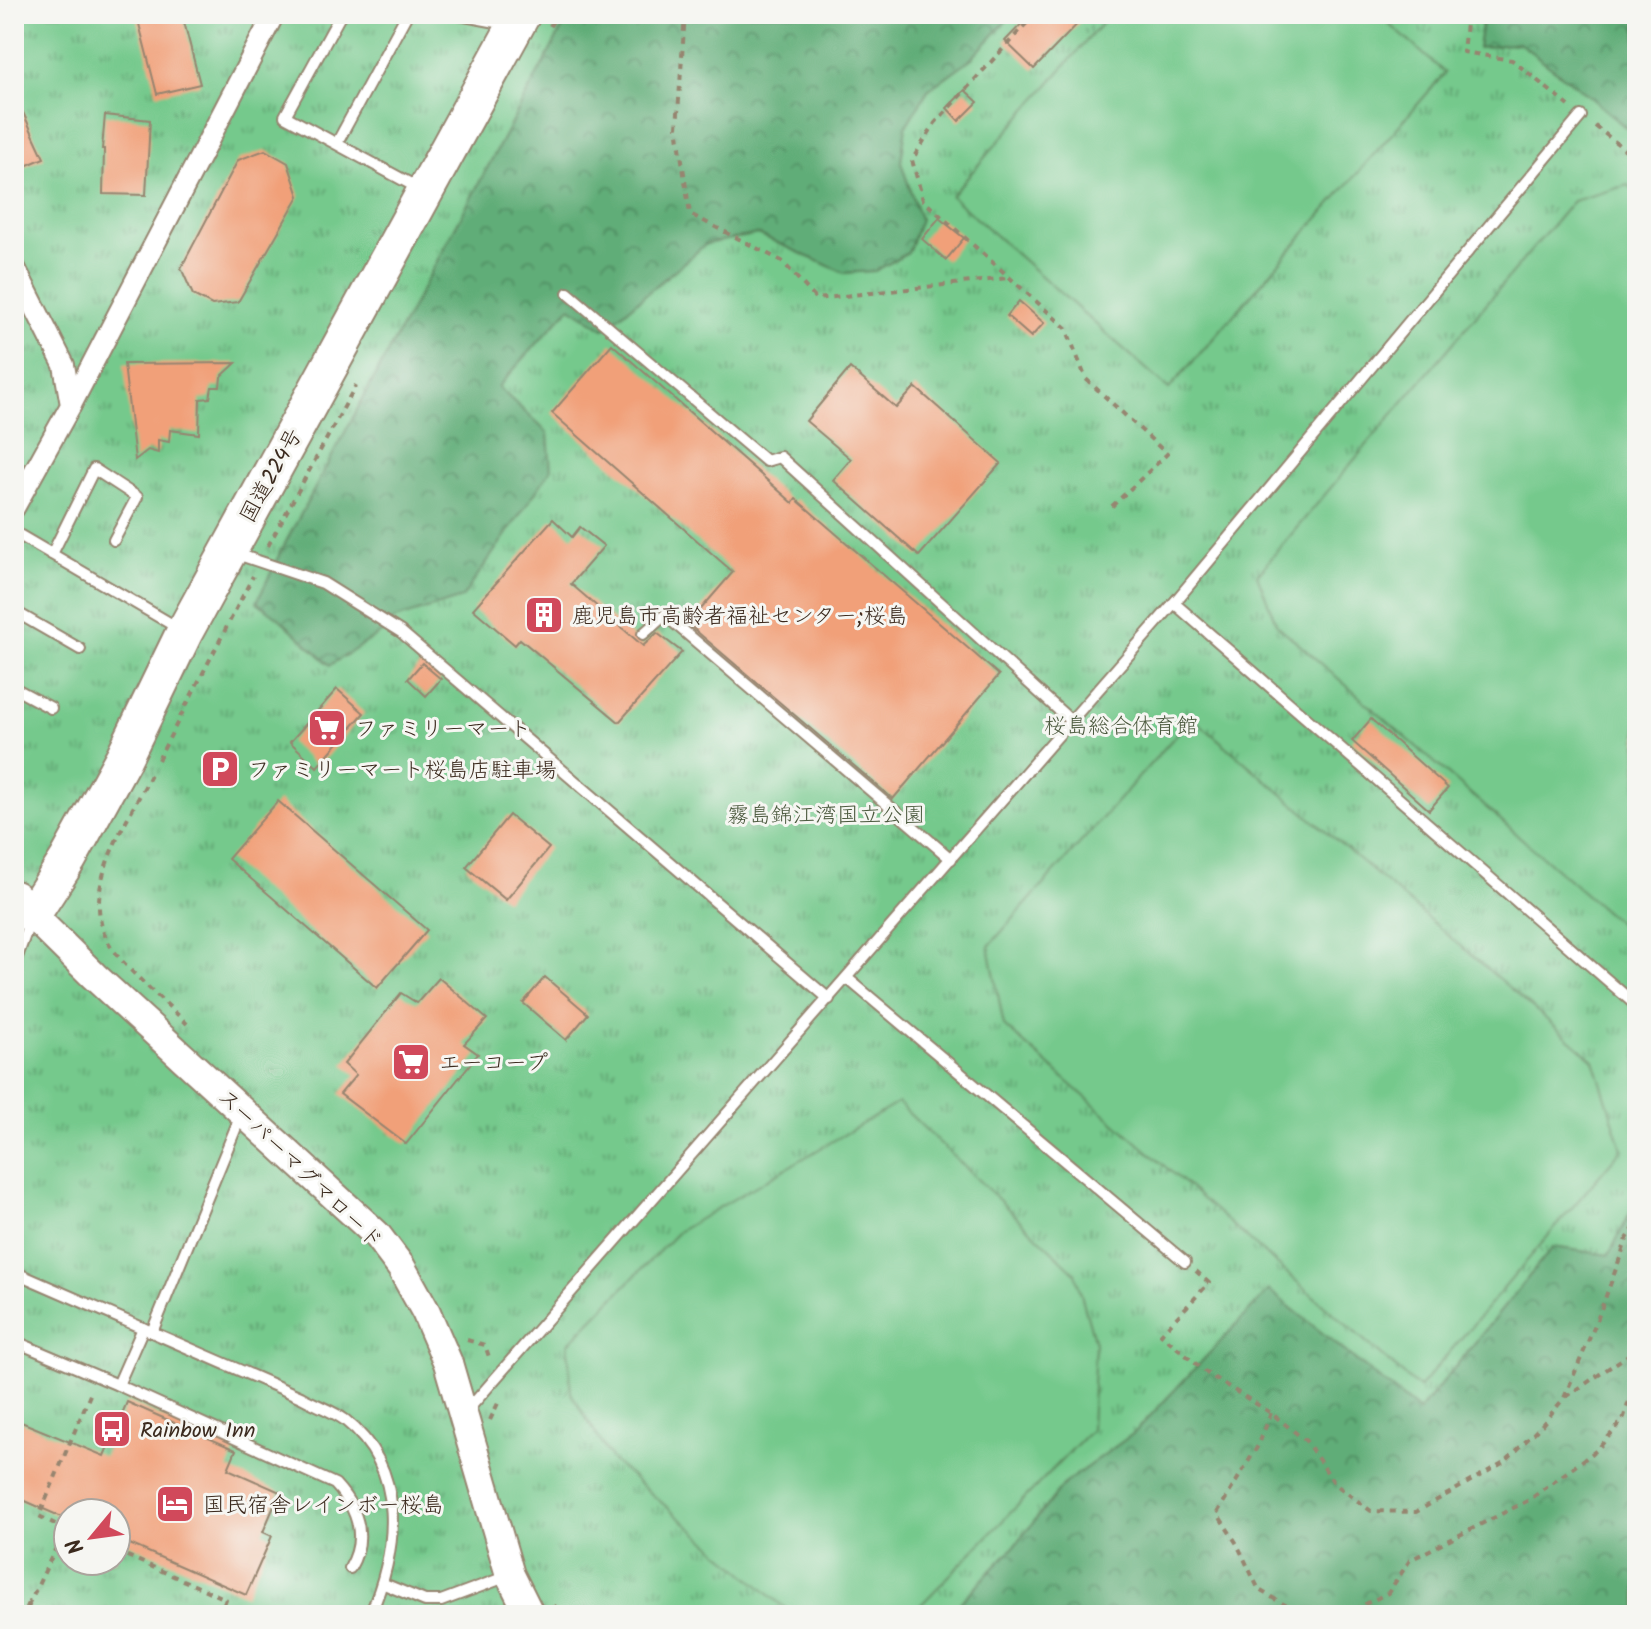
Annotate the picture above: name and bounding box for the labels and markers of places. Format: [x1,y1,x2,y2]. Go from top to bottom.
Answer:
building icon: 鹿児島市高齢者福祉センター;桜島 [523,594,565,636]
place label: 鹿児島市高齢者福祉センター;桜島 [572,600,908,635]
supermarket icon: ファミリーマート [306,707,348,749]
place label: ファミリーマート [355,713,531,748]
parking icon: ファミリーマート桜島店駐車場 [199,748,241,790]
place label: ファミリーマート桜島店駐車場 [248,754,556,789]
supermarket icon: エーコープ [390,1041,432,1083]
place label: エーコープ [439,1047,548,1082]
bus stop icon: Rainbow Inn [91,1408,133,1450]
place label: Rainbow Inn [140,1414,256,1449]
hotel icon: 国民宿舎レインボー桜島 [154,1483,196,1525]
place label: 国民宿舎レインボー桜島 [203,1489,444,1524]

